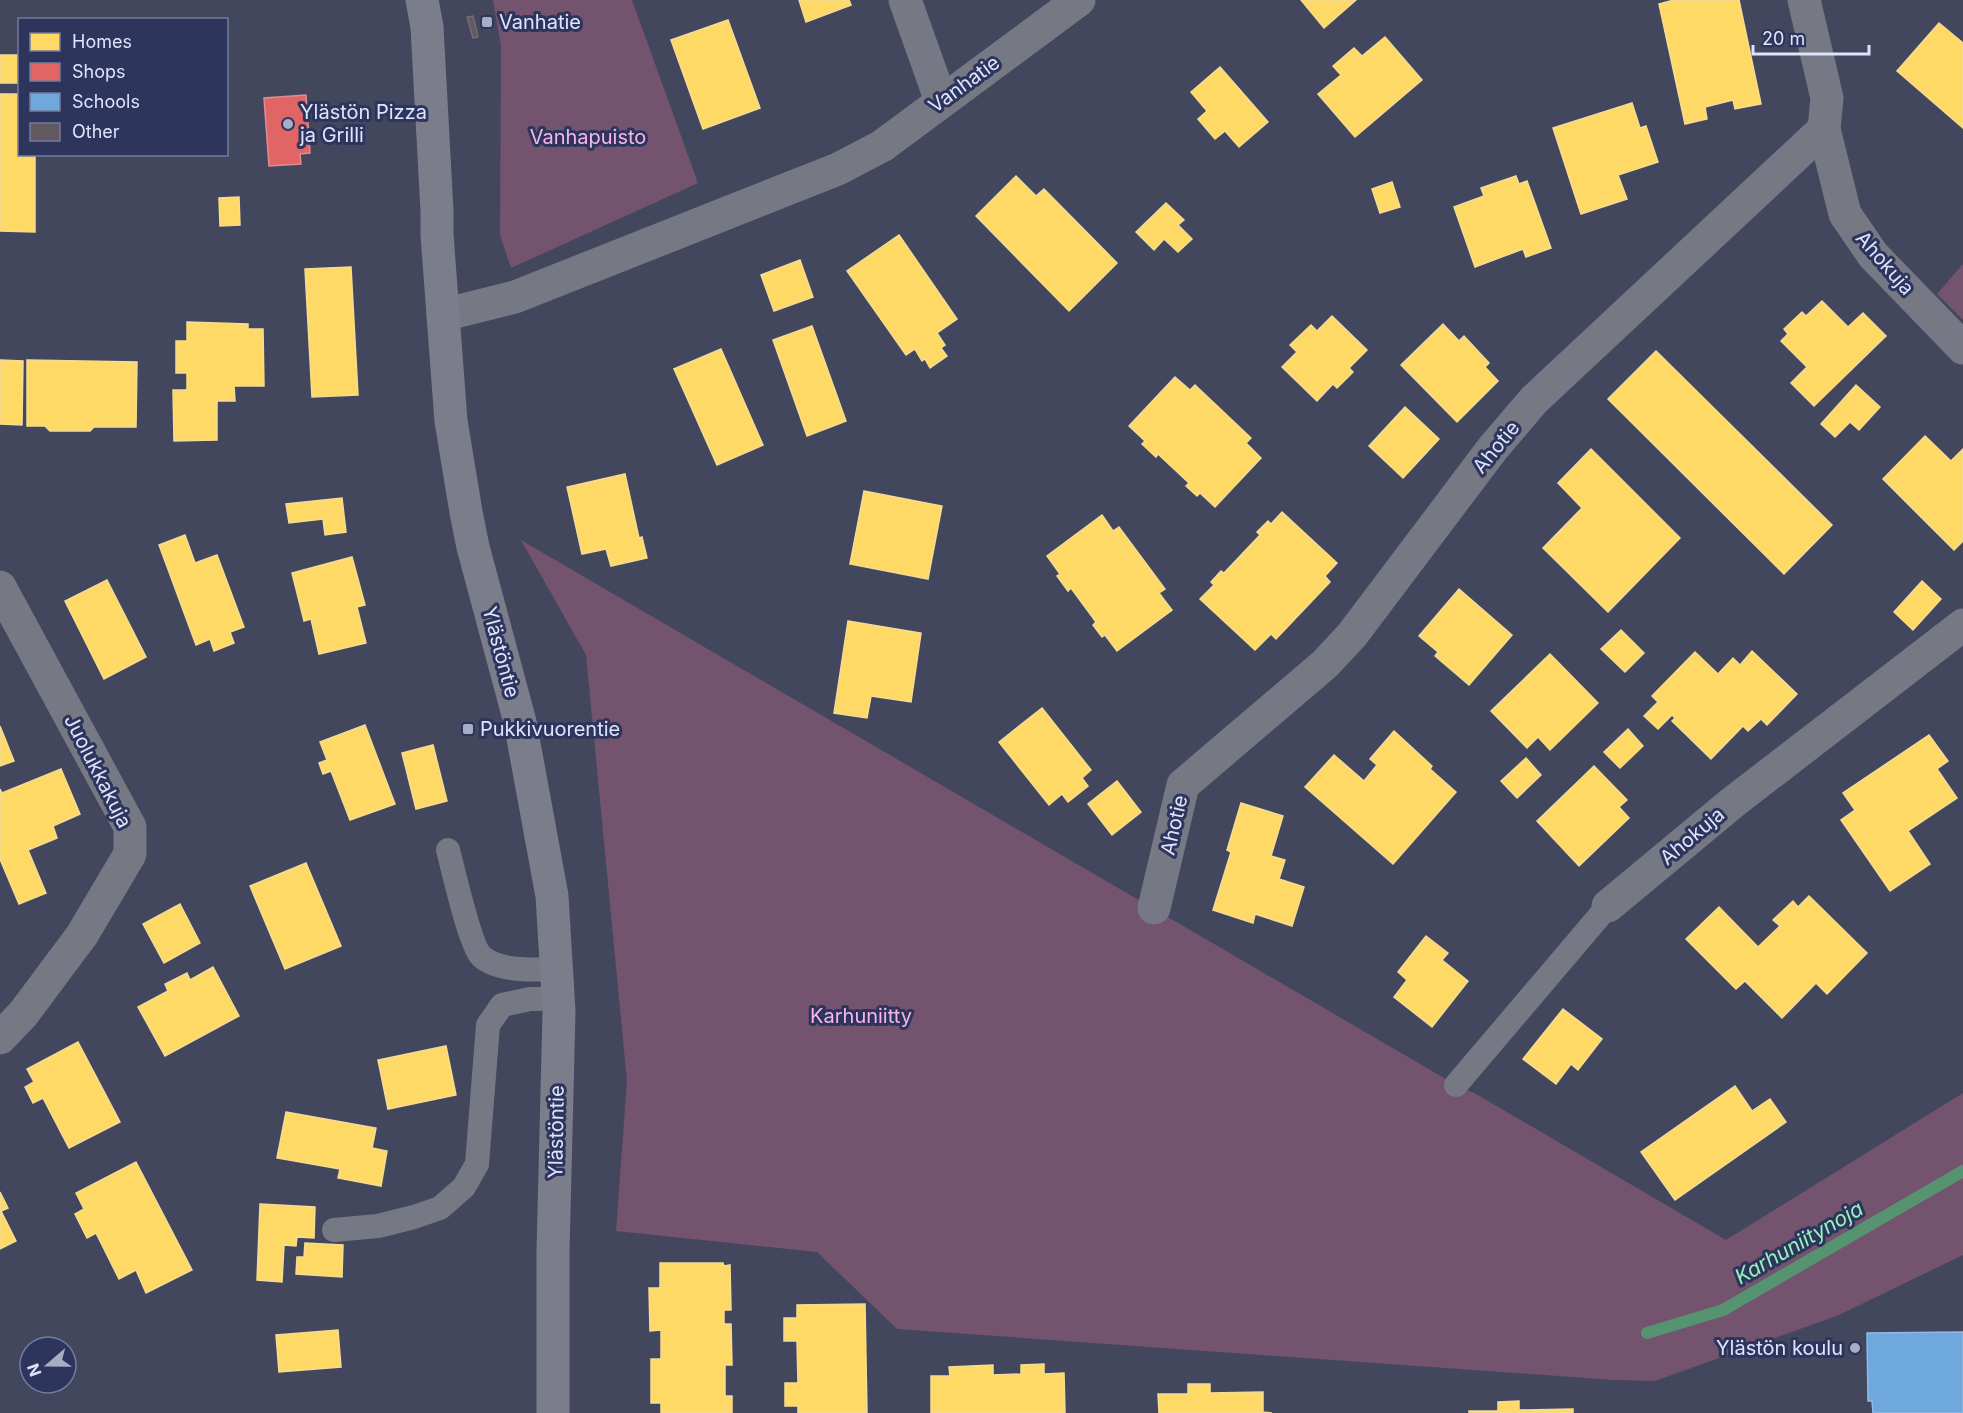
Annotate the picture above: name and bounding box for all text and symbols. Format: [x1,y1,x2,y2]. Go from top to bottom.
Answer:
place label: Vanhatie [499,10,581,34]
marker: Vanhatie [480,15,494,29]
legend [18,18,228,156]
scale bar [1753,18,1868,56]
text: 20 m [1762,28,1805,49]
text: Homes [72,31,132,52]
street label: Vanhatie [924,50,1004,118]
text: Shops [72,61,126,82]
text: Schools [72,91,140,112]
place label: Ylästön Pizza ja Grilli [299,100,427,147]
marker: Ylästön Pizza ja Grilli [281,117,295,131]
text: Other [72,121,120,142]
park label: Vanhapuisto [530,125,646,149]
street label: Ahokuja [1851,226,1919,300]
street label: Ahotie [1468,416,1524,478]
street label: Ylästöntie [477,604,525,700]
street label: Juolukkakuja [59,710,137,832]
place label: Pukkivuorentie [480,717,620,741]
marker: Pukkivuorentie [461,722,475,736]
street label: Ahotie [1155,793,1193,857]
street label: Ahokuja [1655,802,1729,870]
park label: Karhuniitty [810,1004,912,1028]
street label: Ylästöntie [543,1085,569,1179]
water label: Karhuniitynoja [1730,1196,1867,1289]
north arrow [18,1335,78,1395]
place label: Ylästön koulu [1716,1336,1843,1360]
marker: Ylästön koulu [1848,1341,1862,1355]
text: N [22,1361,45,1379]

